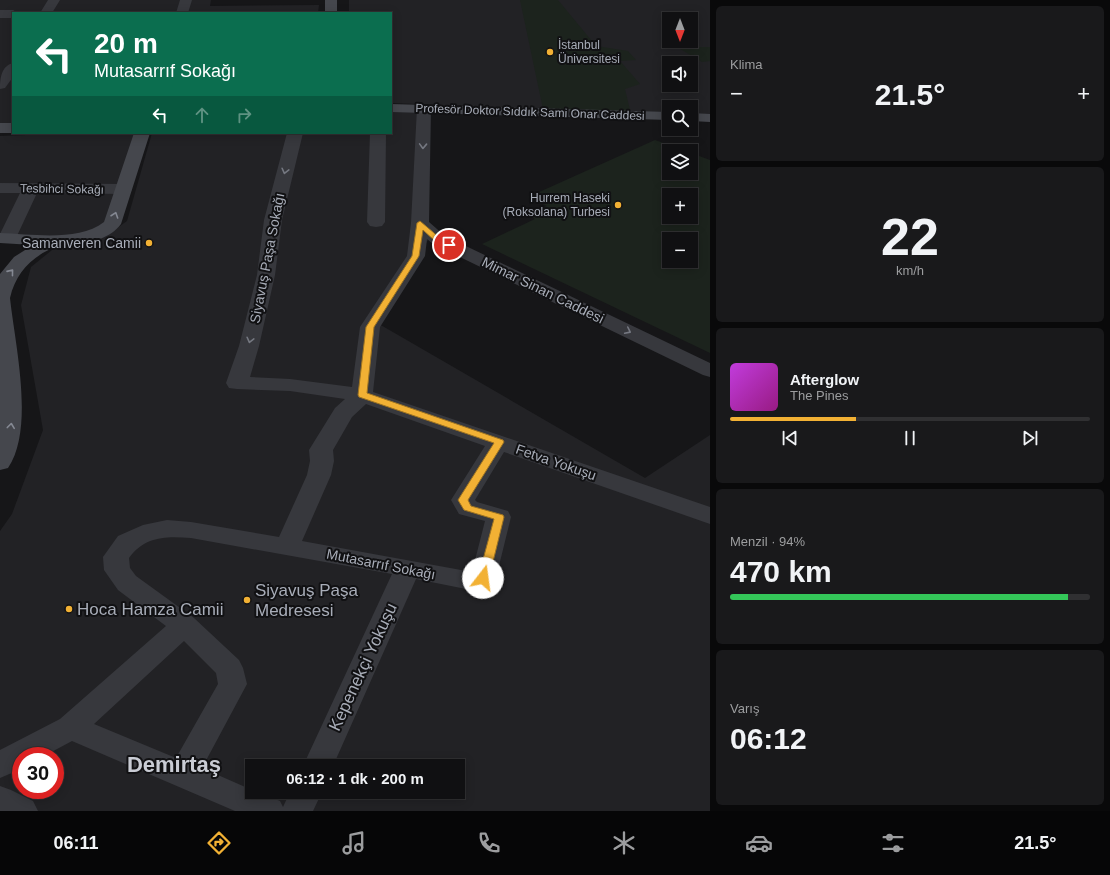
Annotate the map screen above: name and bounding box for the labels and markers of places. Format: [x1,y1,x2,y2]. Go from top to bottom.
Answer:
place label: İstanbul Üniversitesi [558,38,620,66]
marker: İstanbul Üniversitesi [545,47,555,57]
place label: Hurrem Haseki (Roksolana) Turbesi [503,191,610,219]
marker: Hurrem Haseki (Roksolana) Turbesi [613,200,623,210]
pin [432,228,466,262]
place label: Samanveren Camii [22,235,141,251]
marker: Samanveren Camii [144,238,154,248]
place label: Siyavuş Paşa Medresesi [255,581,359,620]
marker: Siyavuş Paşa Medresesi [242,595,252,605]
place label: Hoca Hamza Camii [77,600,223,619]
marker: Hoca Hamza Camii [64,604,74,614]

